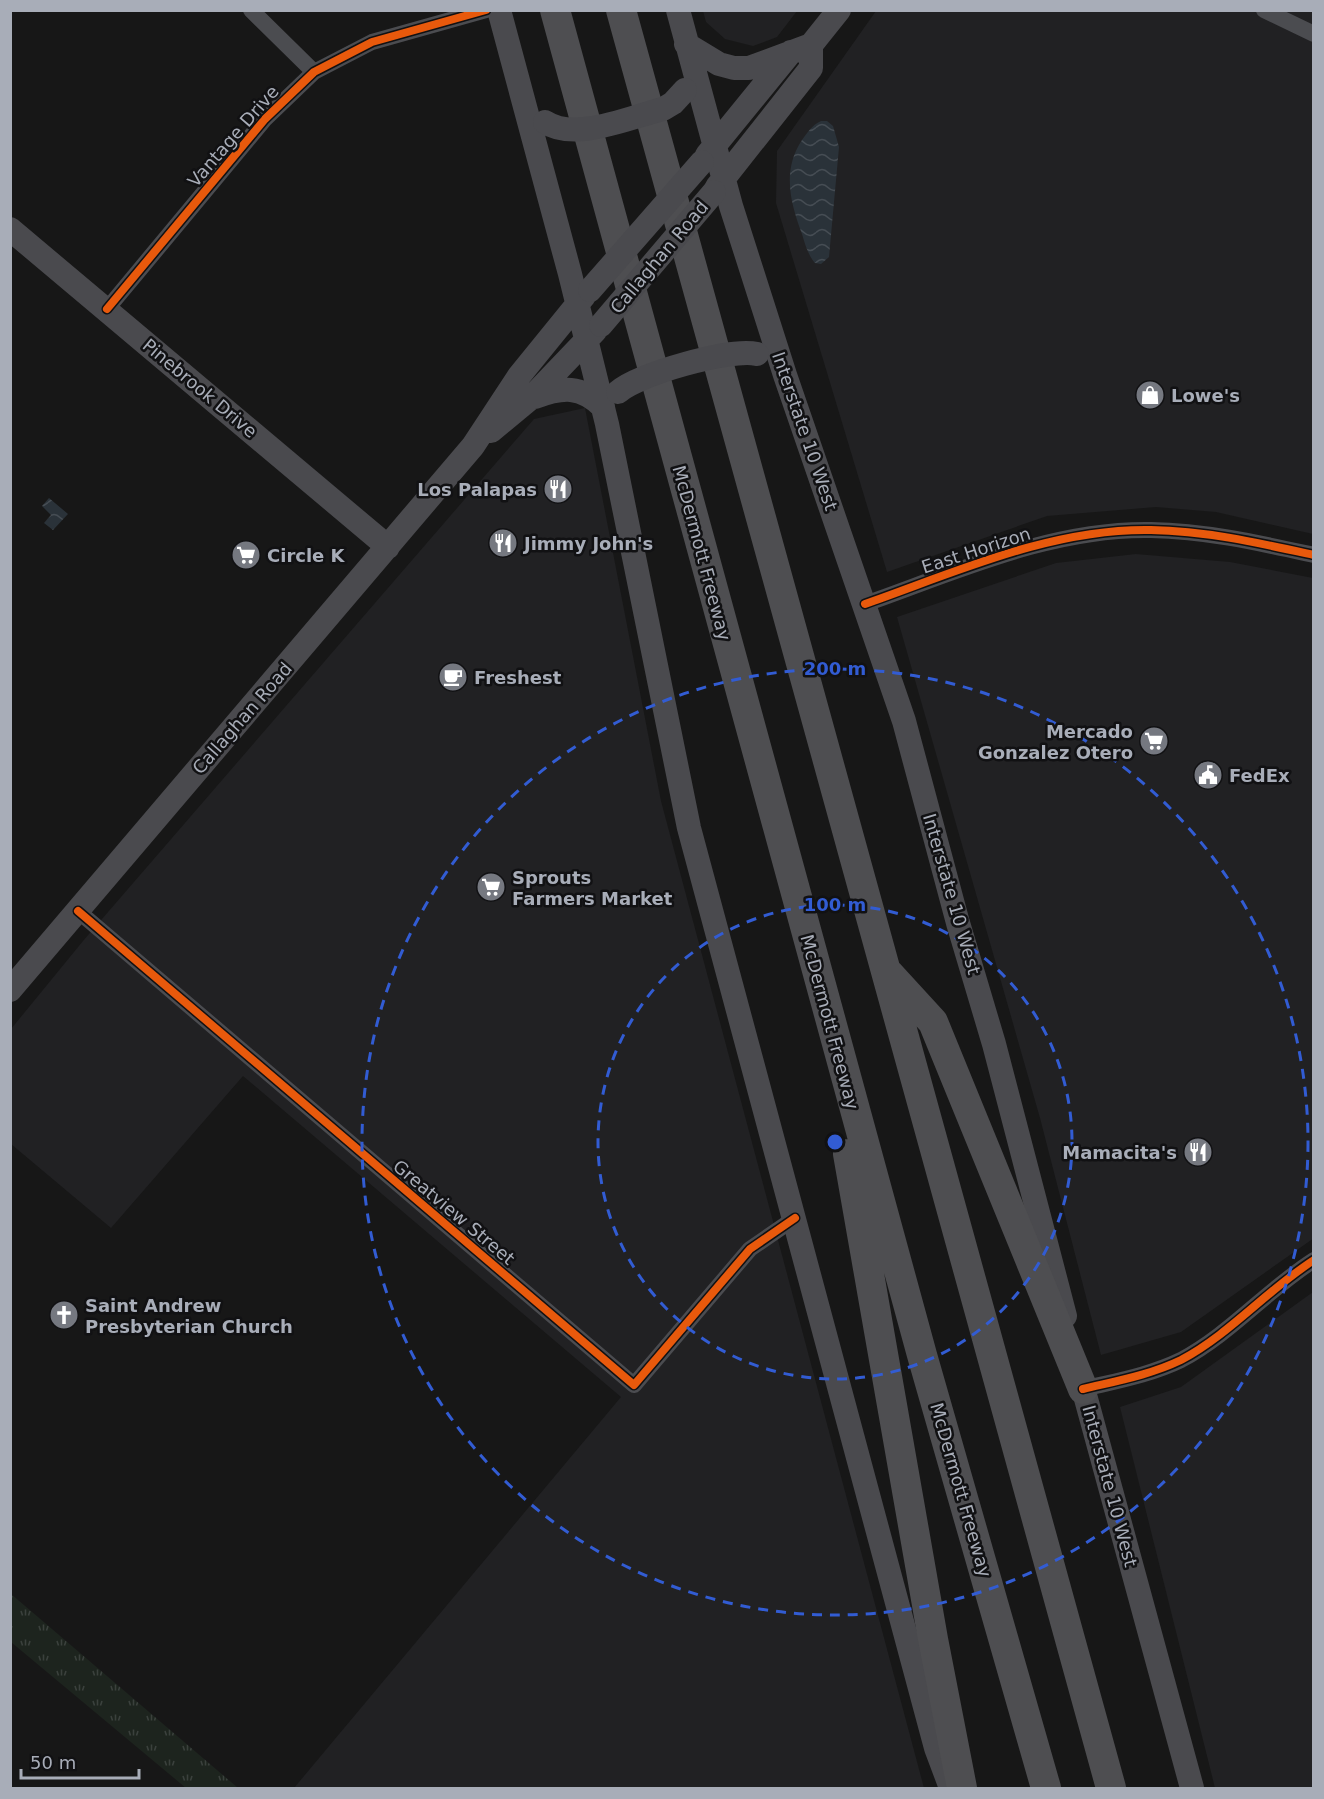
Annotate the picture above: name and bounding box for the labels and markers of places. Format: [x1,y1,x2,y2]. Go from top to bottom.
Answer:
shop icon: Lowe's [1134,379,1166,411]
place label: Lowe's [1171,385,1240,406]
restaurant icon: Los Palapas [542,473,574,505]
place label: Los Palapas [417,479,537,500]
restaurant icon: Jimmy John's [487,527,519,559]
place label: Jimmy John's [522,533,653,554]
supermarket icon: Circle K [230,539,262,571]
place label: Circle K [267,545,346,566]
cafe icon: Freshest [437,661,469,693]
place label: Freshest [474,667,562,688]
place label: Mercado Gonzalez Otero [978,721,1133,763]
supermarket icon: Mercado Gonzalez Otero [1138,725,1170,757]
public building icon: FedEx [1192,759,1224,791]
place label: FedEx [1229,765,1290,786]
place label: Sprouts Farmers Market [512,867,673,909]
supermarket icon: Sprouts Farmers Market [475,871,507,903]
centre of rings [825,1132,845,1152]
restaurant icon: Mamacita's [1182,1136,1214,1168]
place label: Mamacita's [1062,1142,1177,1163]
place label: Saint Andrew Presbyterian Church [85,1295,293,1337]
church icon: Saint Andrew Presbyterian Church [48,1299,80,1331]

